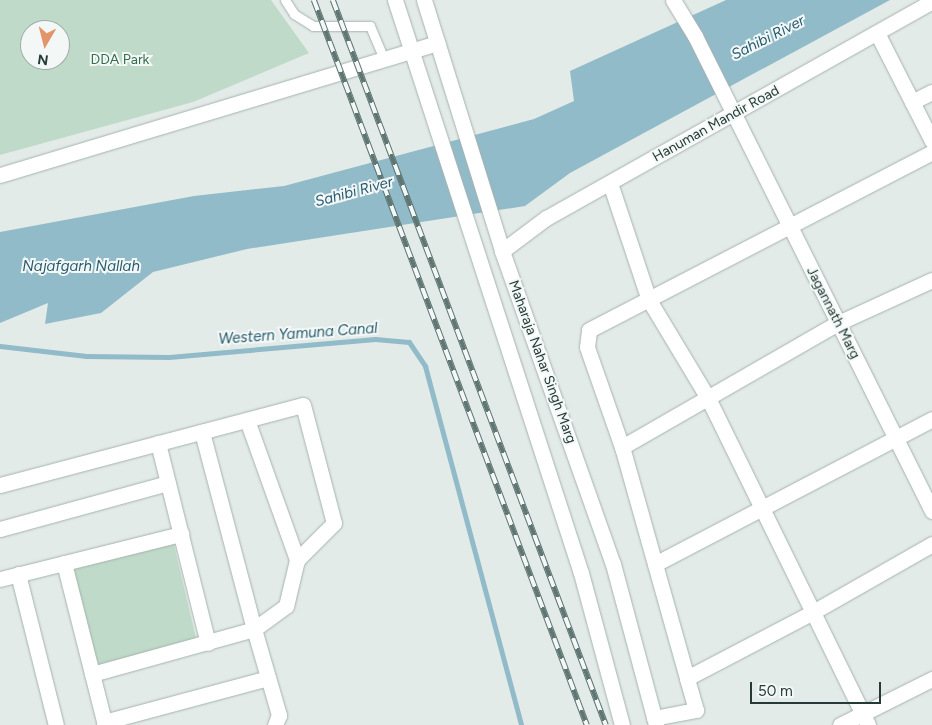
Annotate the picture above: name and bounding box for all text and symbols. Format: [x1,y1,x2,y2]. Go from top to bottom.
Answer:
water label: Sahibi River [728,12,808,64]
north arrow [20,20,70,70]
text: N [36,50,50,69]
park label: DDA Park [91,52,149,68]
street label: Hanuman Mandir Road [650,82,782,166]
water label: Sahibi River [313,173,395,211]
water label: Najafgarh Nallah [22,258,140,276]
street label: Jagannath Marg [803,264,863,362]
street label: Maharaja Nahar Singh Marg [505,278,579,446]
water label: Western Yamuna Canal [218,319,378,349]
scale bar [752,672,883,704]
text: 50 m [758,682,793,700]

